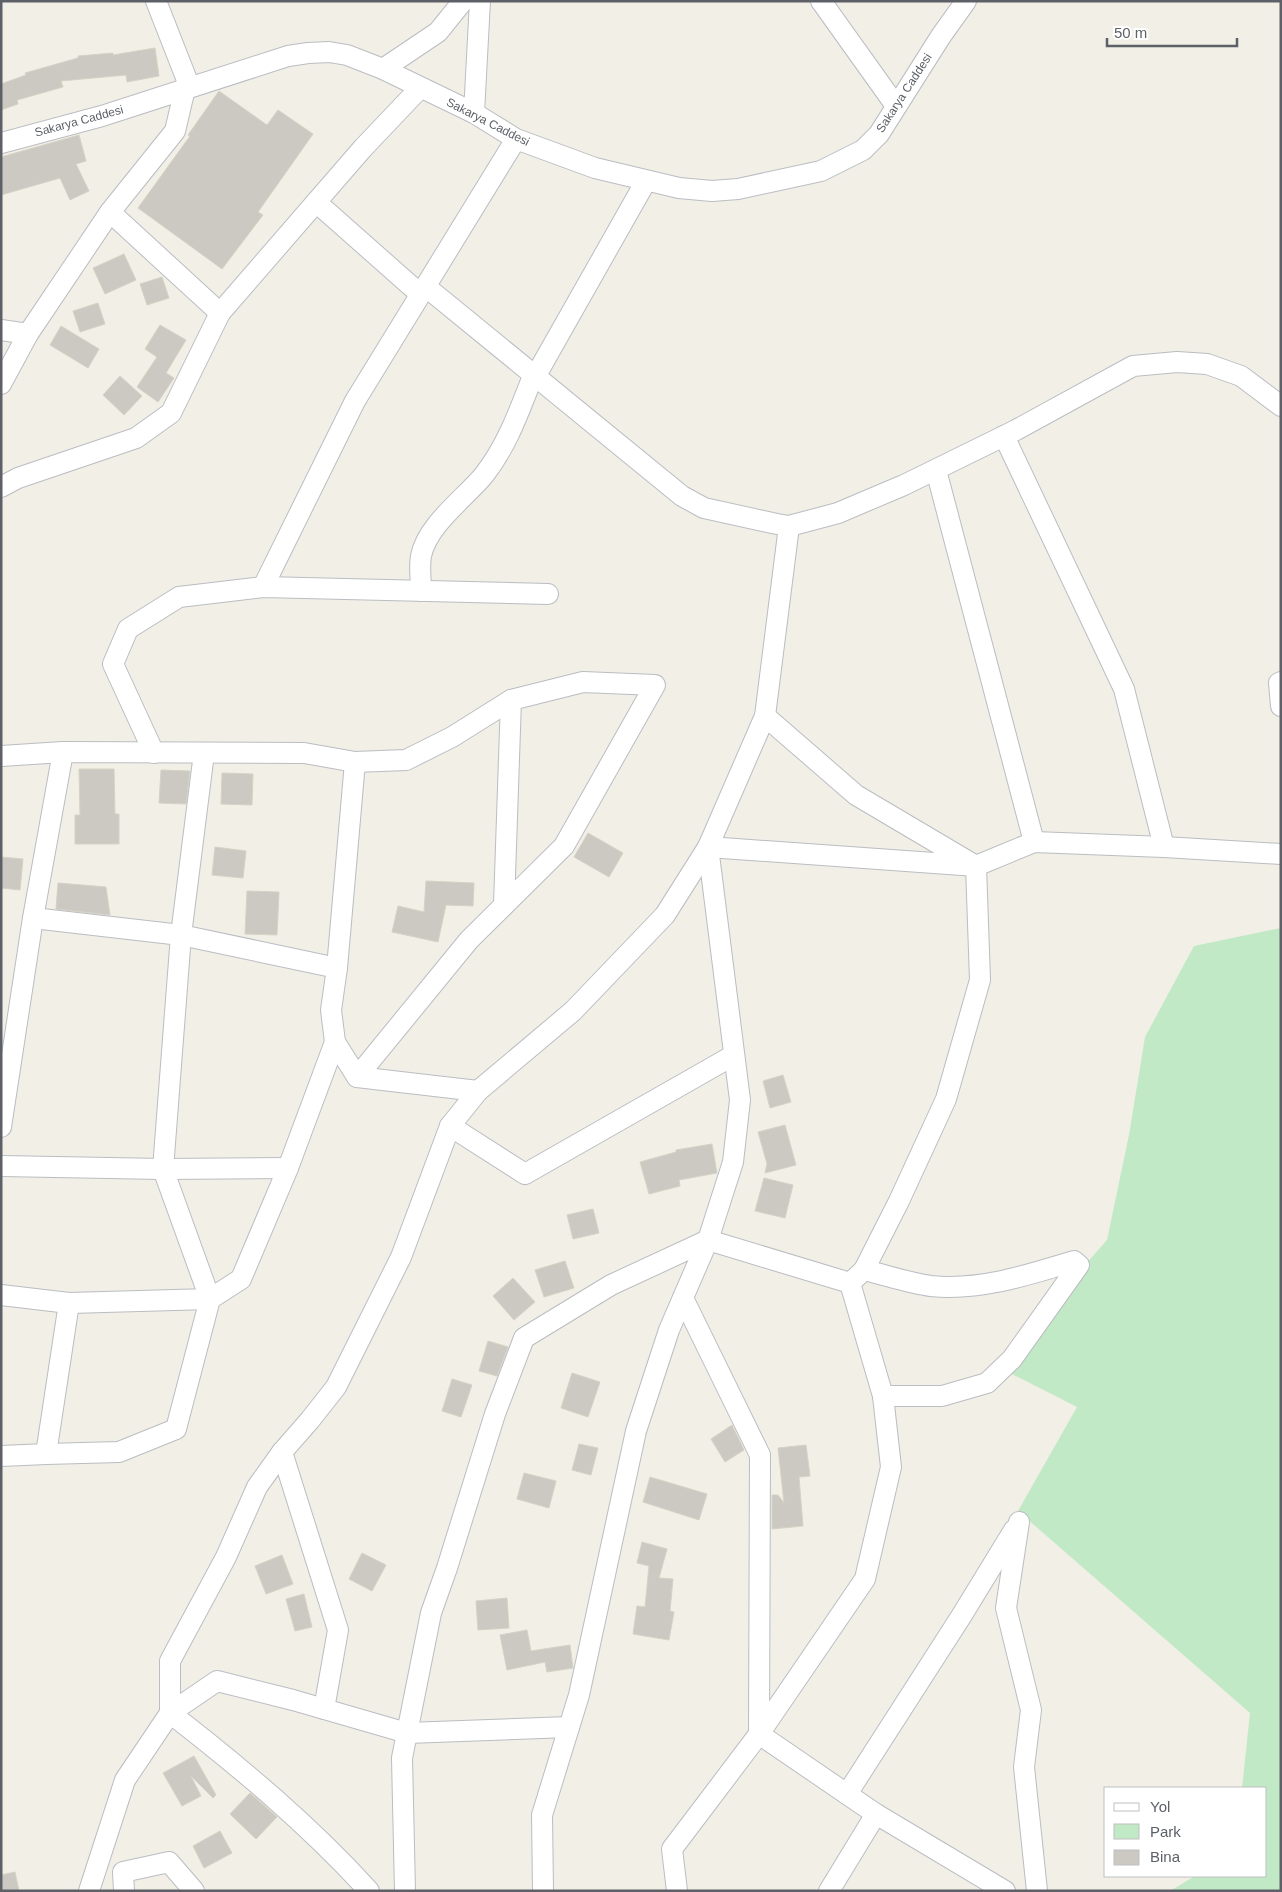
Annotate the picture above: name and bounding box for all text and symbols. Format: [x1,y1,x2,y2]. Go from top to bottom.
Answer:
scale bar [1107,15,1237,47]
text: 50 m [1114,24,1147,41]
street label: Sakarya Caddesi [873,51,935,135]
street label: Sakarya Caddesi [444,95,532,149]
street label: Sakarya Caddesi [33,102,125,140]
legend [1104,1787,1267,1877]
text: Yol [1150,1798,1170,1815]
text: Park [1150,1823,1181,1840]
text: Bina [1150,1848,1181,1865]

